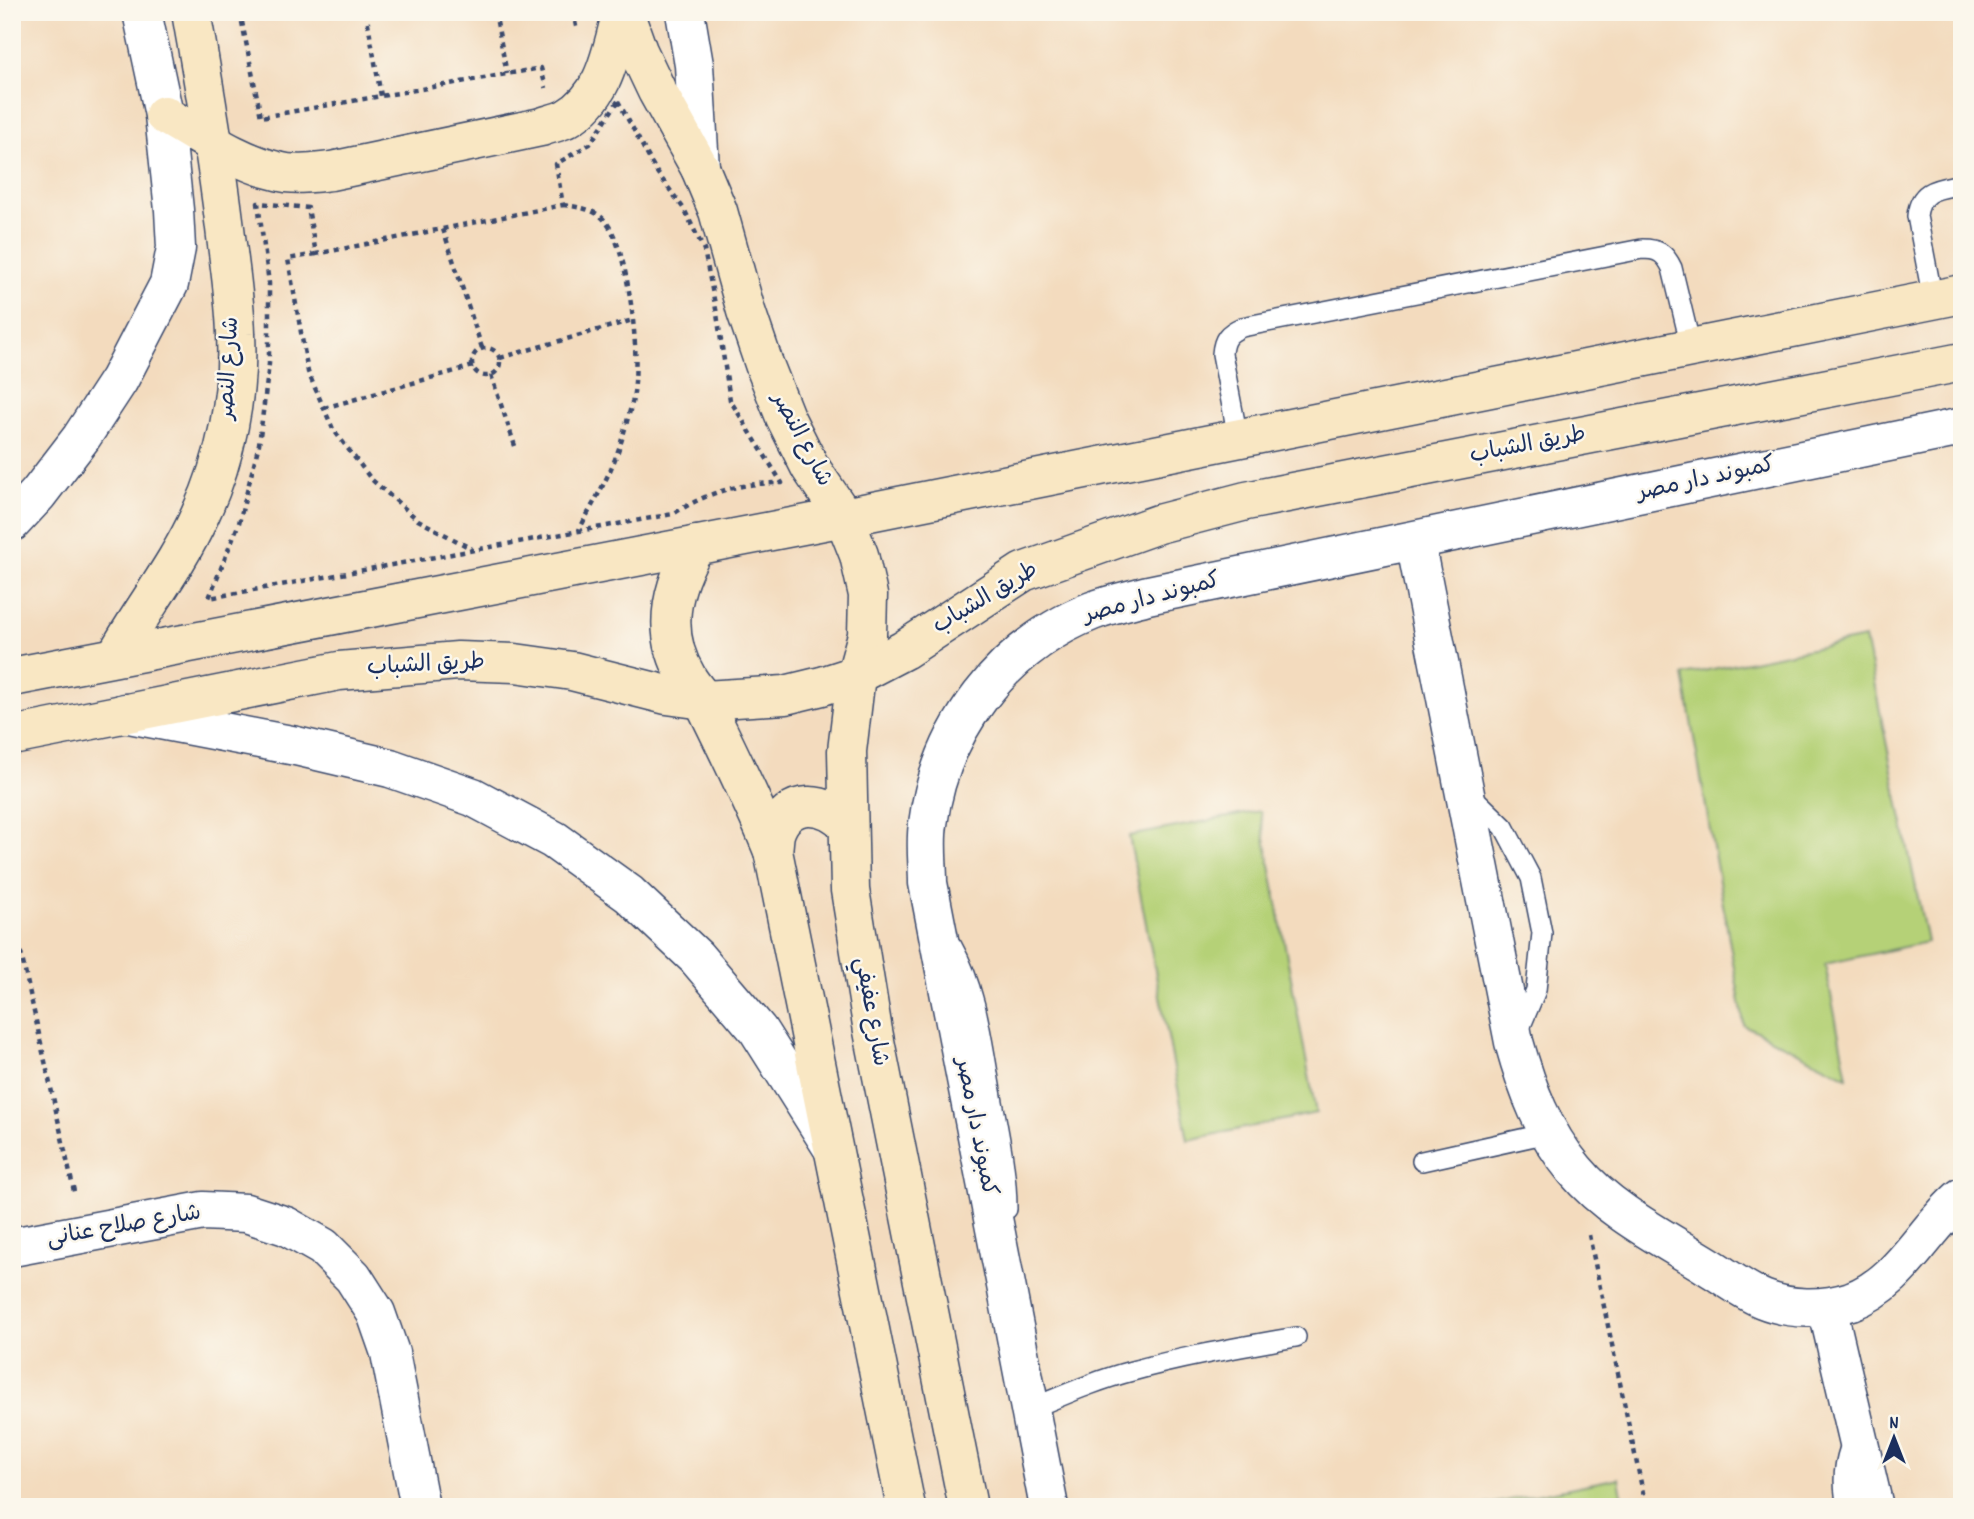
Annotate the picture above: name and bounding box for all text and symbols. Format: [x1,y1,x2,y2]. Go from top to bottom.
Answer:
street label: شارع النصر [211,316,249,422]
street label: شارع النصر [761,385,840,493]
street label: طريق الشباب [1467,419,1589,473]
street label: كمبوند دار مصر [1632,449,1778,511]
street label: طريق الشباب [927,554,1045,644]
street label: كمبوند دار مصر [1078,565,1224,634]
street label: طريق الشباب [366,646,486,686]
street label: شارع عفيفي [843,955,896,1069]
street label: كمبوند دار مصر [945,1053,1005,1199]
street label: شارع صلاح عنانى [44,1197,204,1257]
north arrow [1858,1404,1928,1474]
text: N [1889,1411,1899,1438]

